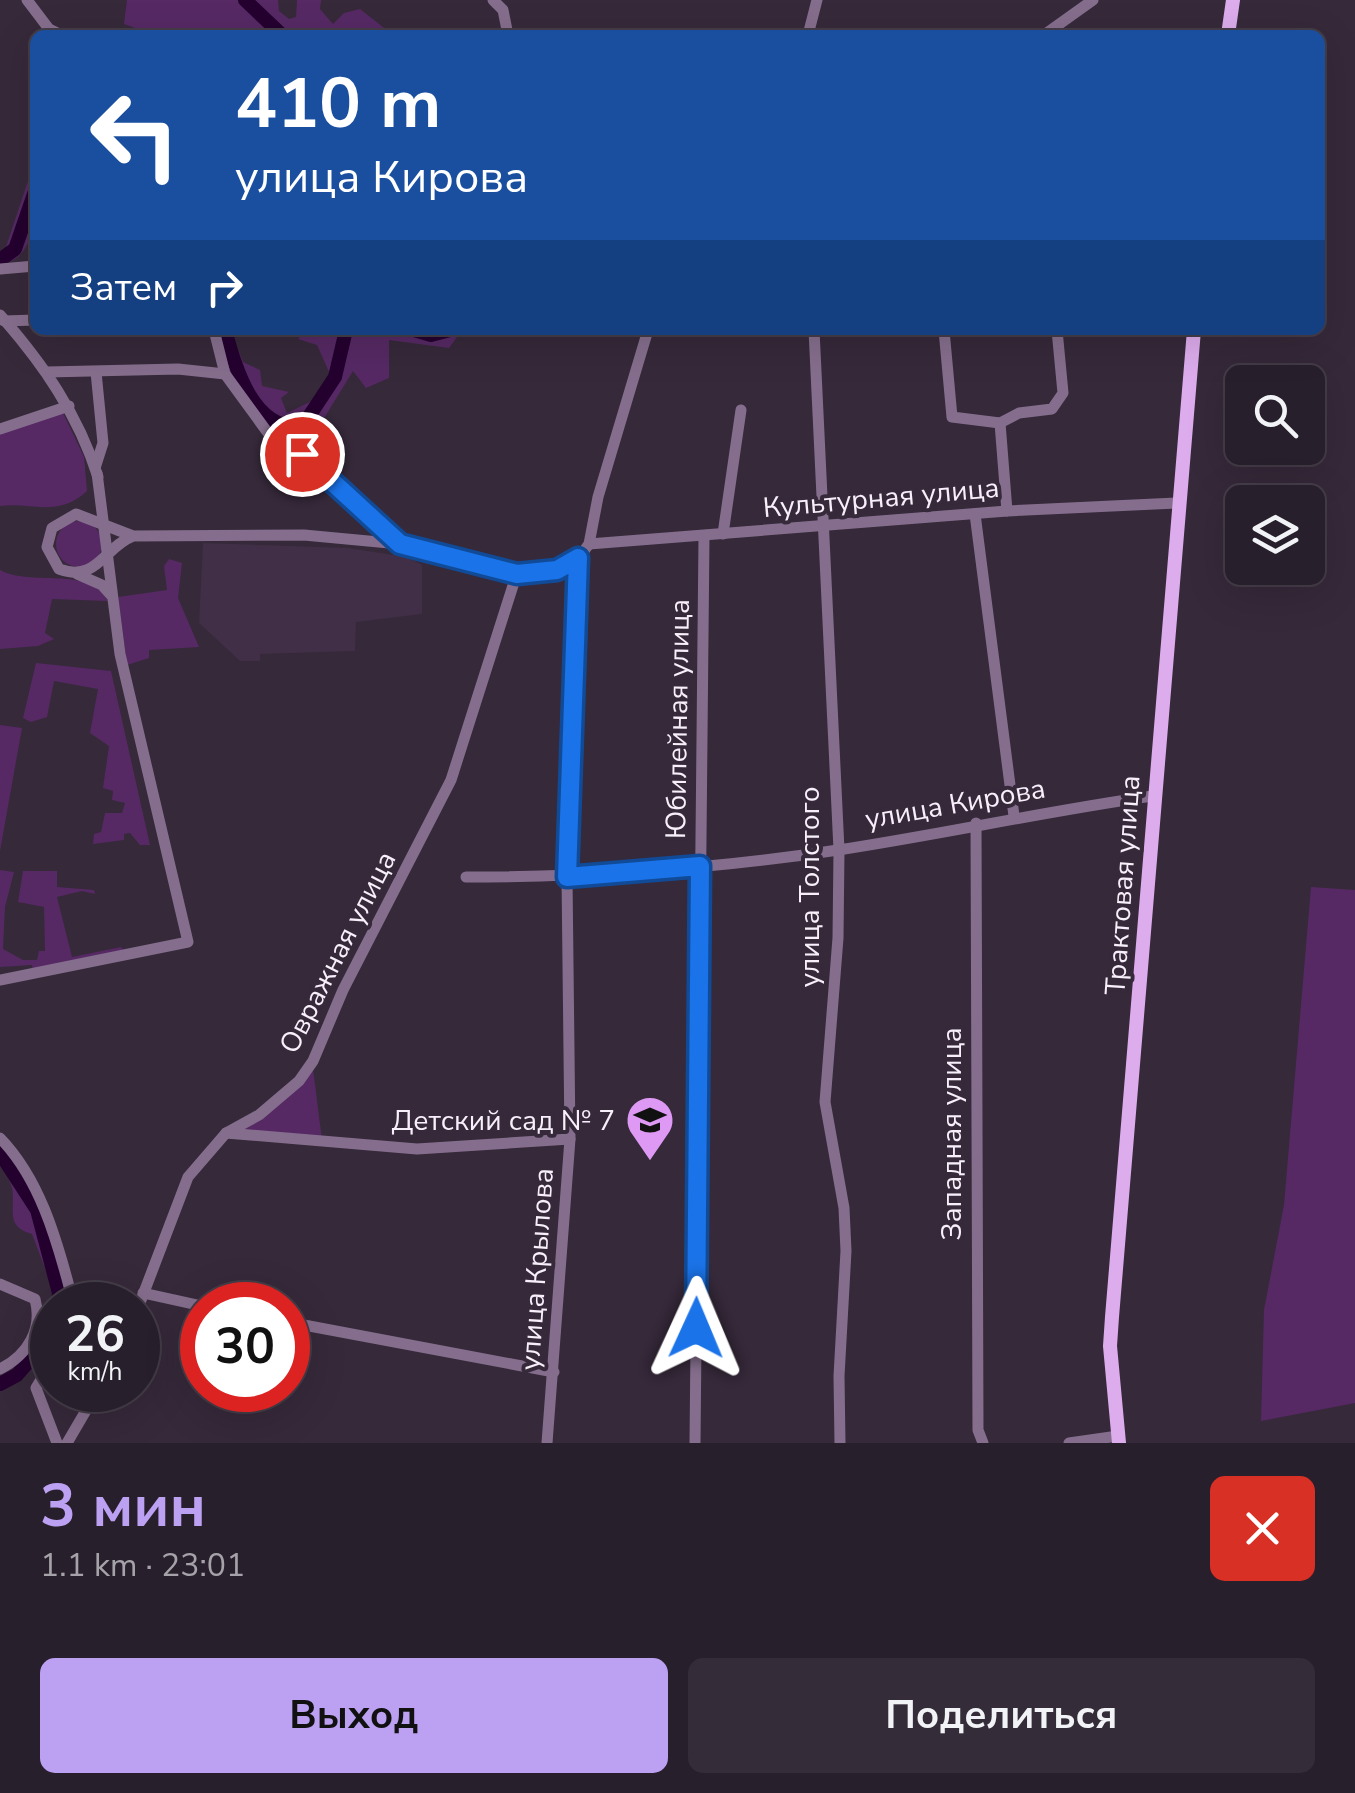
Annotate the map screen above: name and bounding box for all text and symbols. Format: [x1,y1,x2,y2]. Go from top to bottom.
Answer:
text: 410 m [235,56,441,152]
icon: left [70,70,200,200]
text: улица Кирова [235,147,528,208]
icon: right [197,260,252,315]
text: Затем [70,262,177,313]
map controls [1225,365,1325,585]
button: search [1225,365,1325,465]
pin [260,412,345,497]
icon: arrive [275,427,330,482]
street label: Культурная улица [761,469,1001,527]
button: layers [1225,485,1325,585]
street label: Юбилейная улица [657,599,699,839]
street label: улица Кирова [862,769,1048,839]
street label: Трактовая улица [1096,774,1150,996]
street label: улица Толстого [791,786,829,988]
street label: Овражная улица [270,845,405,1060]
street label: Западная улица [933,1028,971,1240]
school or university icon: Детский сад № 7 [624,1094,676,1162]
place label: Детский сад № 7 [391,1102,615,1140]
street label: улица Крылова [511,1167,563,1371]
position arrow [644,1276,748,1380]
speed limit sign: 30 [180,1282,310,1412]
text: 26 [65,1300,125,1369]
text: km/h [67,1355,123,1389]
text: 3 мин [40,1465,206,1547]
button: close [1210,1476,1315,1581]
text: 1.1 km · 23:01 [40,1544,245,1587]
button: Выход [40,1658,668,1773]
button: Поделиться [688,1658,1315,1773]

